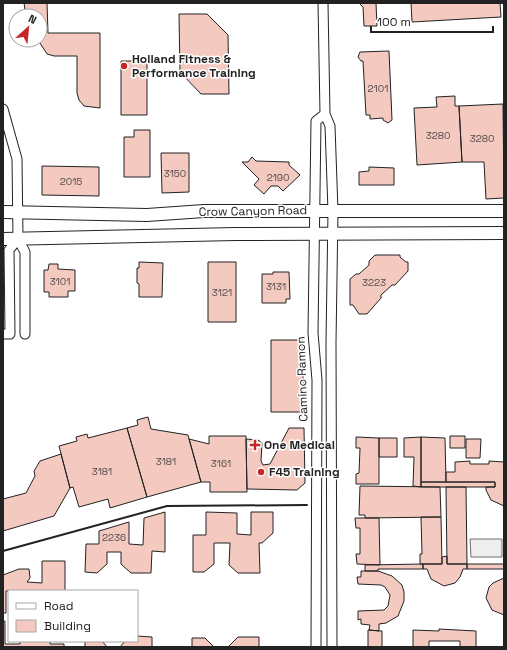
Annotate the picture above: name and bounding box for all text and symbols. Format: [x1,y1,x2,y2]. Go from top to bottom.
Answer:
north arrow [8,8,48,48]
scale bar [371,8,493,34]
text: N [26,11,39,27]
text: 100 m [377,14,411,30]
place label: Holland Fitness & Performance Training [132,51,256,81]
marker: Holland Fitness & Performance Training [119,61,129,71]
house number: 2101 [368,82,388,95]
house number: 3280 [426,129,450,142]
house number: 3280 [470,132,494,145]
house number: 3150 [164,167,186,180]
house number: 2190 [267,171,289,184]
house number: 2015 [60,175,82,188]
street label: Crow Canyon Road [199,202,307,220]
house number: 3101 [50,275,70,288]
house number: 3223 [362,276,386,289]
house number: 3131 [266,280,286,293]
house number: 3121 [212,286,232,299]
street label: Camino Ramon [293,336,311,422]
place label: One Medical [264,437,335,453]
marker: One Medical [249,439,261,451]
house number: 3181 [156,455,176,468]
house number: 3161 [211,457,231,470]
place label: F45 Training [269,464,340,480]
house number: 3181 [92,465,112,478]
marker: F45 Training [256,467,266,477]
house number: 2236 [102,531,126,544]
legend [8,590,138,642]
text: Road [44,598,73,614]
text: Building [44,618,91,634]

